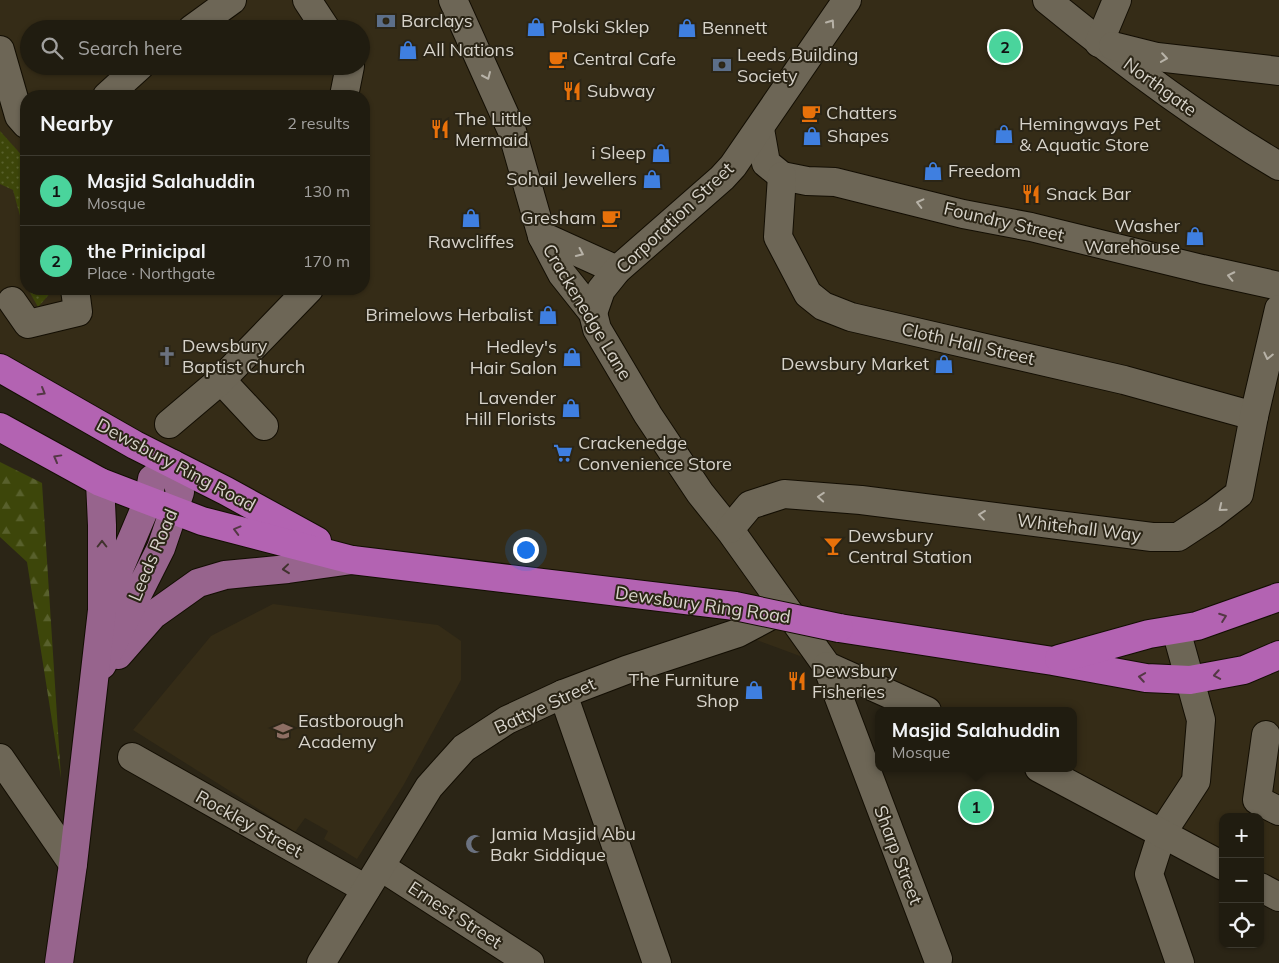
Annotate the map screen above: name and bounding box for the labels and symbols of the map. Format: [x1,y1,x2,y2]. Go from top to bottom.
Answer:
place label: Barclays [401,9,473,32]
bank icon: Barclays [375,10,397,32]
place label: Polski Sklep [551,15,649,38]
shop icon: Polski Sklep [525,16,547,38]
place label: Bennett [702,16,767,39]
shop icon: Bennett [676,17,698,39]
one-way arrow [825,19,834,29]
pin: 2 [989,28,1021,66]
place label: All Nations [423,38,514,61]
shop icon: All Nations [397,39,419,61]
place label: Leeds Building Society [737,43,858,87]
place label: Central Cafe [573,47,676,70]
cafe icon: Central Cafe [547,48,569,70]
street label: Northgate [1119,52,1202,121]
one-way arrow [1160,52,1168,62]
bank icon: Leeds Building Society [711,54,733,76]
one-way arrow [481,71,491,80]
place label: Subway [587,79,655,102]
restaurant icon: Subway [561,80,583,102]
place label: Chatters [826,101,897,124]
cafe icon: Chatters [800,102,822,124]
place label: The Little Mermaid [455,107,531,151]
place label: Hemingways Pet & Aquatic Store [1019,112,1161,156]
restaurant icon: The Little Mermaid [429,118,451,140]
shop icon: Hemingways Pet & Aquatic Store [993,123,1015,145]
place label: Shapes [827,124,889,147]
shop icon: Shapes [801,125,823,147]
place label: i Sleep [591,141,646,164]
shop icon: i Sleep [650,142,672,164]
street label: Corporation Street [611,157,738,278]
place label: Freedom [948,159,1021,182]
shop icon: Freedom [922,160,944,182]
place label: Sohail Jewellers [506,167,637,190]
shop icon: Sohail Jewellers [641,168,663,190]
place label: Snack Bar [1046,182,1131,205]
restaurant icon: Snack Bar [1020,183,1042,205]
street label: Foundry Street [942,196,1067,247]
one-way arrow [915,198,924,209]
place label: Gresham [521,206,596,229]
shop icon: Rawcliffes [460,207,482,229]
cafe icon: Gresham [600,207,622,229]
place label: Washer Warehouse [1084,214,1180,258]
shop icon: Washer Warehouse [1184,225,1206,247]
place label: Rawcliffes [428,230,514,253]
street label: Crackenedge Lane [538,240,637,384]
one-way arrow [575,246,584,257]
one-way arrow [1227,271,1236,281]
place label: Brimelows Herbalist [365,303,533,326]
shop icon: Brimelows Herbalist [537,304,559,326]
street label: Cloth Hall Street [899,317,1037,370]
place label: Dewsbury Baptist Church [182,334,305,378]
place label: Hedley's Hair Salon [470,335,557,379]
church icon: Dewsbury Baptist Church [156,345,178,367]
shop icon: Hedley's Hair Salon [561,346,583,368]
place label: Dewsbury Market [781,352,929,375]
one-way arrow [1263,352,1274,361]
shop icon: Dewsbury Market [933,353,955,375]
one-way arrow [37,386,46,396]
place label: Lavender Hill Florists [465,386,556,430]
shop icon: Lavender Hill Florists [560,397,582,419]
street label: Dewsbury Ring Road [93,413,260,516]
place label: Crackenedge Convenience Store [578,431,732,475]
supermarket icon: Crackenedge Convenience Store [552,442,574,464]
one-way arrow [53,455,62,465]
one-way arrow [816,492,824,503]
one-way arrow [1219,502,1228,510]
street label: Leeds Road [123,505,182,604]
street label: Whitehall Way [1016,508,1143,547]
one-way arrow [978,510,986,521]
place label: Dewsbury Central Station [848,524,972,568]
one-way arrow [232,525,241,536]
bar icon: Dewsbury Central Station [822,535,844,557]
your location [513,537,539,563]
one-way arrow [97,539,107,547]
one-way arrow [282,563,290,574]
street label: Dewsbury Ring Road [614,581,792,628]
one-way arrow [1218,613,1227,623]
place label: Dewsbury Fisheries [812,659,898,703]
place label: The Furniture Shop [629,668,739,712]
restaurant icon: Dewsbury Fisheries [786,670,808,692]
one-way arrow [1213,670,1221,680]
street label: Battye Street [490,672,599,739]
one-way arrow [1137,673,1146,683]
shop icon: The Furniture Shop [743,679,765,701]
place label: Eastborough Academy [298,709,404,753]
school or university icon: Eastborough Academy [272,720,294,742]
street label: Rockley Street [192,785,307,862]
pin: 1 [960,788,992,826]
street label: Sharp Street [869,802,928,908]
place label: Jamia Masjid Abu Bakr Siddique [490,822,636,866]
mosque icon: Jamia Masjid Abu Bakr Siddique [464,833,486,855]
street label: Ernest Street [404,876,506,953]

